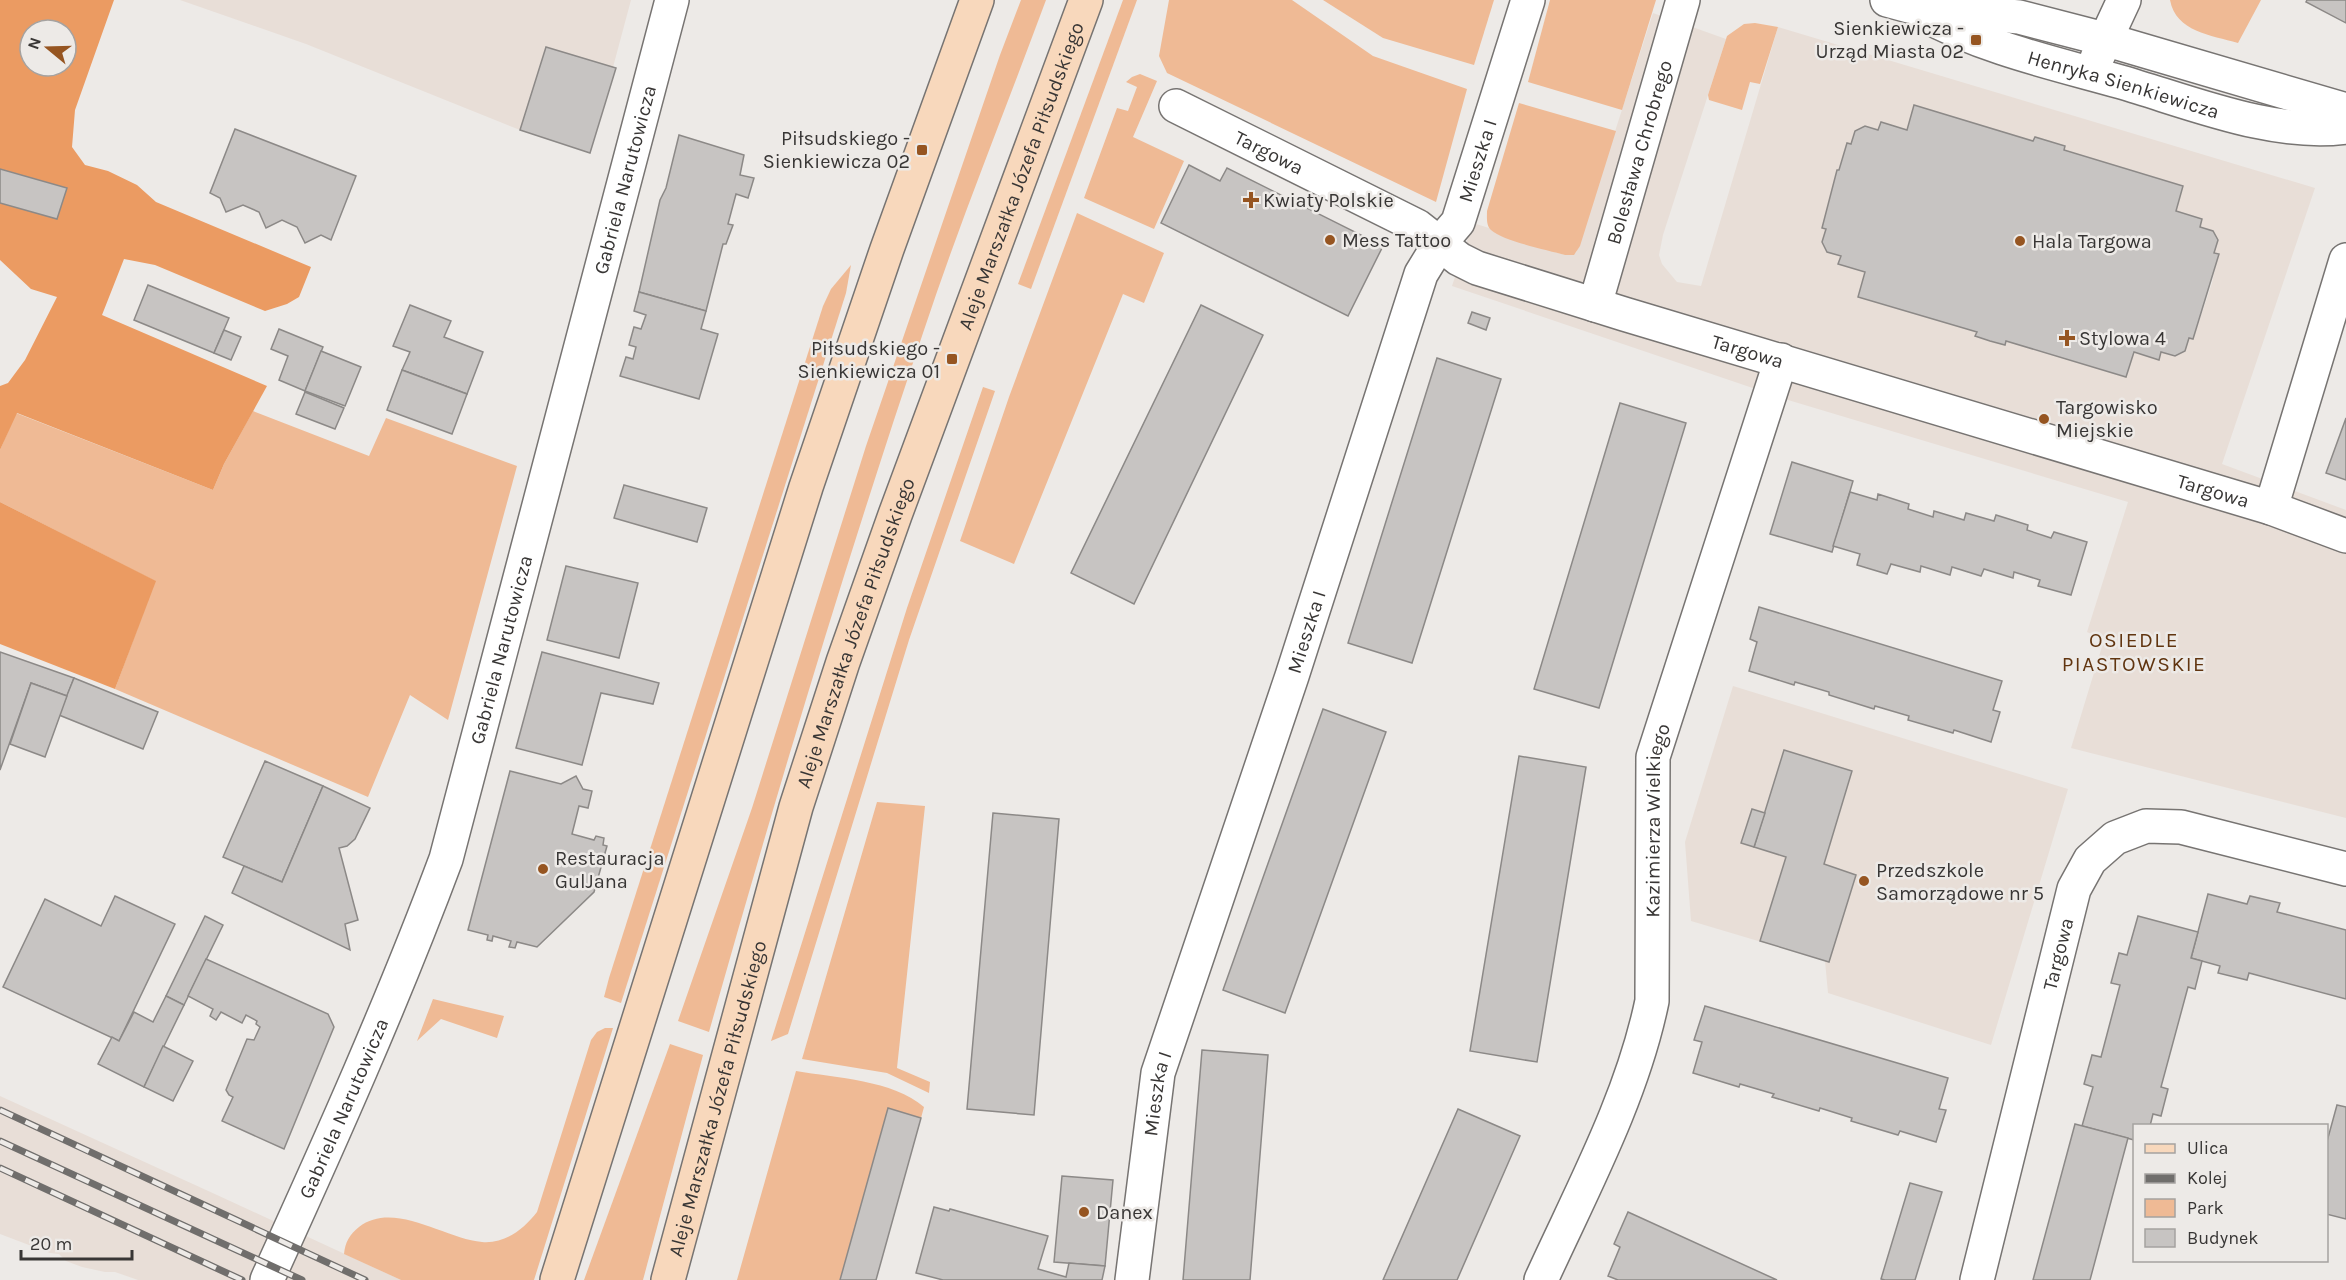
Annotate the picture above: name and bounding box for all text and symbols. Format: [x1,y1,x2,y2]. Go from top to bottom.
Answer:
place label: Sienkiewicza - Urząd Miasta 02 [1815,17,1964,63]
north arrow [18,18,78,78]
street label: Aleje Marszałka Józefa Piłsudskiego [954,19,1089,333]
marker: Sienkiewicza - Urząd Miasta 02 [1969,33,1983,47]
text: N [23,35,45,52]
street label: Henryka Sienkiewicza [2025,46,2222,124]
street label: Bolesława Chrobrego [1602,58,1677,247]
street label: Gabriela Narutowicza [589,83,661,277]
street label: Mieszka I [1454,117,1502,205]
street label: Targowa [1231,126,1307,180]
place label: Piłsudskiego - Sienkiewicza 02 [763,127,910,173]
marker: Piłsudskiego - Sienkiewicza 02 [915,143,929,157]
place label: Kwiaty Polskie [1263,189,1394,212]
marker: Kwiaty Polskie [1244,193,1258,207]
place label: Mess Tattoo [1342,229,1451,252]
place label: Hala Targowa [2032,230,2152,253]
marker: Mess Tattoo [1323,233,1337,247]
marker: Hala Targowa [2013,234,2027,248]
place label: Stylowa 4 [2079,327,2166,350]
street label: Targowa [1709,330,1786,373]
marker: Stylowa 4 [2060,331,2074,345]
place label: Piłsudskiego - Sienkiewicza 01 [798,337,940,383]
marker: Piłsudskiego - Sienkiewicza 01 [945,352,959,366]
place label: Targowisko Miejskie [2056,396,2158,442]
marker: Targowisko Miejskie [2037,412,2051,426]
street label: Targowa [2174,470,2252,513]
street label: Aleje Marszałka Józefa Piłsudskiego [792,475,920,791]
street label: Gabriela Narutowicza [466,553,537,747]
street label: Mieszka I [1283,588,1331,676]
district label: OSIEDLE PIASTOWSKIE [2062,628,2206,676]
street label: Kazimierza Wielkiego [1641,720,1675,918]
place label: Restauracja GulJana [555,847,665,893]
place label: Przedszkole Samorządowe nr 5 [1876,859,2044,905]
marker: Restauracja GulJana [536,862,550,876]
marker: Przedszkole Samorządowe nr 5 [1857,874,1871,888]
street label: Targowa [2038,915,2078,993]
street label: Aleje Marszałka Józefa Piłsudskiego [664,938,771,1259]
street label: Gabriela Narutowicza [294,1015,393,1202]
street label: Mieszka I [1139,1048,1177,1138]
legend [2133,1124,2328,1262]
text: Ulica [2187,1137,2228,1159]
text: Kolej [2187,1167,2228,1189]
text: Park [2187,1197,2224,1219]
place label: Danex [1096,1201,1153,1224]
marker: Danex [1077,1205,1091,1219]
scale bar [21,1223,132,1261]
text: Budynek [2187,1227,2258,1249]
text: 20 m [30,1233,72,1255]

